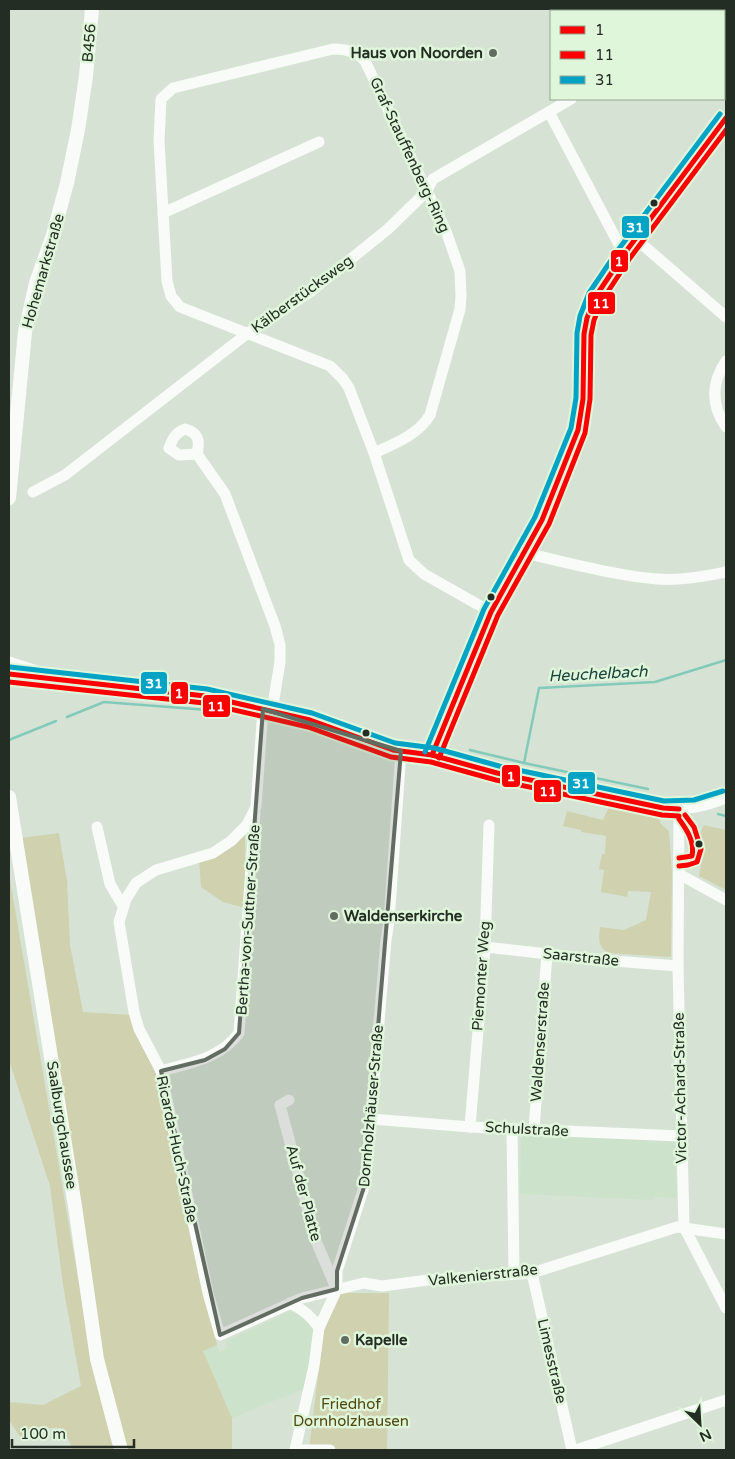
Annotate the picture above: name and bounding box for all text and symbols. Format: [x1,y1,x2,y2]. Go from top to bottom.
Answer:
legend [550,10,725,100]
text: 1 [595,21,604,39]
street label: B456 [78,23,100,63]
place label: Haus von Noorden [350,44,483,62]
text: 11 [595,46,614,64]
marker: Haus von Noorden [487,47,499,59]
text: 31 [595,71,614,89]
street label: Graf-Stauffenberg-Ring [366,74,454,236]
unlabelled marker [649,198,659,208]
street label: Hohemarkstraße [18,212,68,330]
line badge: 31 [621,215,650,239]
text: 31 [626,219,644,236]
line badge: 1 [610,249,629,273]
street label: Kälberstücksweg [248,251,356,337]
text: 1 [615,253,623,270]
line badge: 11 [587,291,616,315]
text: 11 [592,295,610,312]
unlabelled marker [486,592,496,602]
water label: Heuchelbach [548,661,649,687]
line badge: 31 [140,671,168,695]
text: 31 [145,675,163,692]
line badge: 1 [170,681,189,705]
text: 1 [175,685,183,702]
line badge: 11 [202,694,231,718]
text: 11 [207,698,225,715]
unlabelled marker [361,728,371,738]
line badge: 1 [501,764,521,788]
text: 1 [507,768,515,785]
line badge: 31 [567,771,596,795]
text: 31 [572,775,590,792]
line badge: 11 [533,779,562,803]
text: 11 [539,783,557,800]
street label: Bertha-von-Suttner-Straße [232,824,264,1016]
unlabelled marker [694,839,704,849]
place label: Waldenserkirche [344,907,463,925]
marker: Waldenserkirche [328,910,340,922]
street label: Piemonter Weg [468,920,494,1032]
street label: Saarstraße [542,944,620,970]
street label: Waldenserstraße [527,982,553,1102]
street label: Victor-Achard-Straße [670,1012,690,1164]
street label: Dornholzhäuser Straße [355,1024,387,1188]
street label: Saalburgchaussee [43,1060,81,1190]
street label: Ricarda-Huch-Straße [153,1074,201,1224]
street label: Schulstraße [485,1118,569,1140]
street label: Auf der Platte [282,1143,326,1243]
street label: Valkenierstraße [427,1260,539,1290]
street label: Limesstraße [534,1317,570,1405]
place label: Kapelle [355,1331,408,1350]
marker: Kapelle [339,1334,351,1346]
park label: Friedhof Dornholzhausen [293,1395,409,1430]
north arrow [675,1399,725,1449]
scale bar [12,1416,135,1448]
text: 100 m [20,1425,66,1443]
text: N [697,1425,714,1445]

